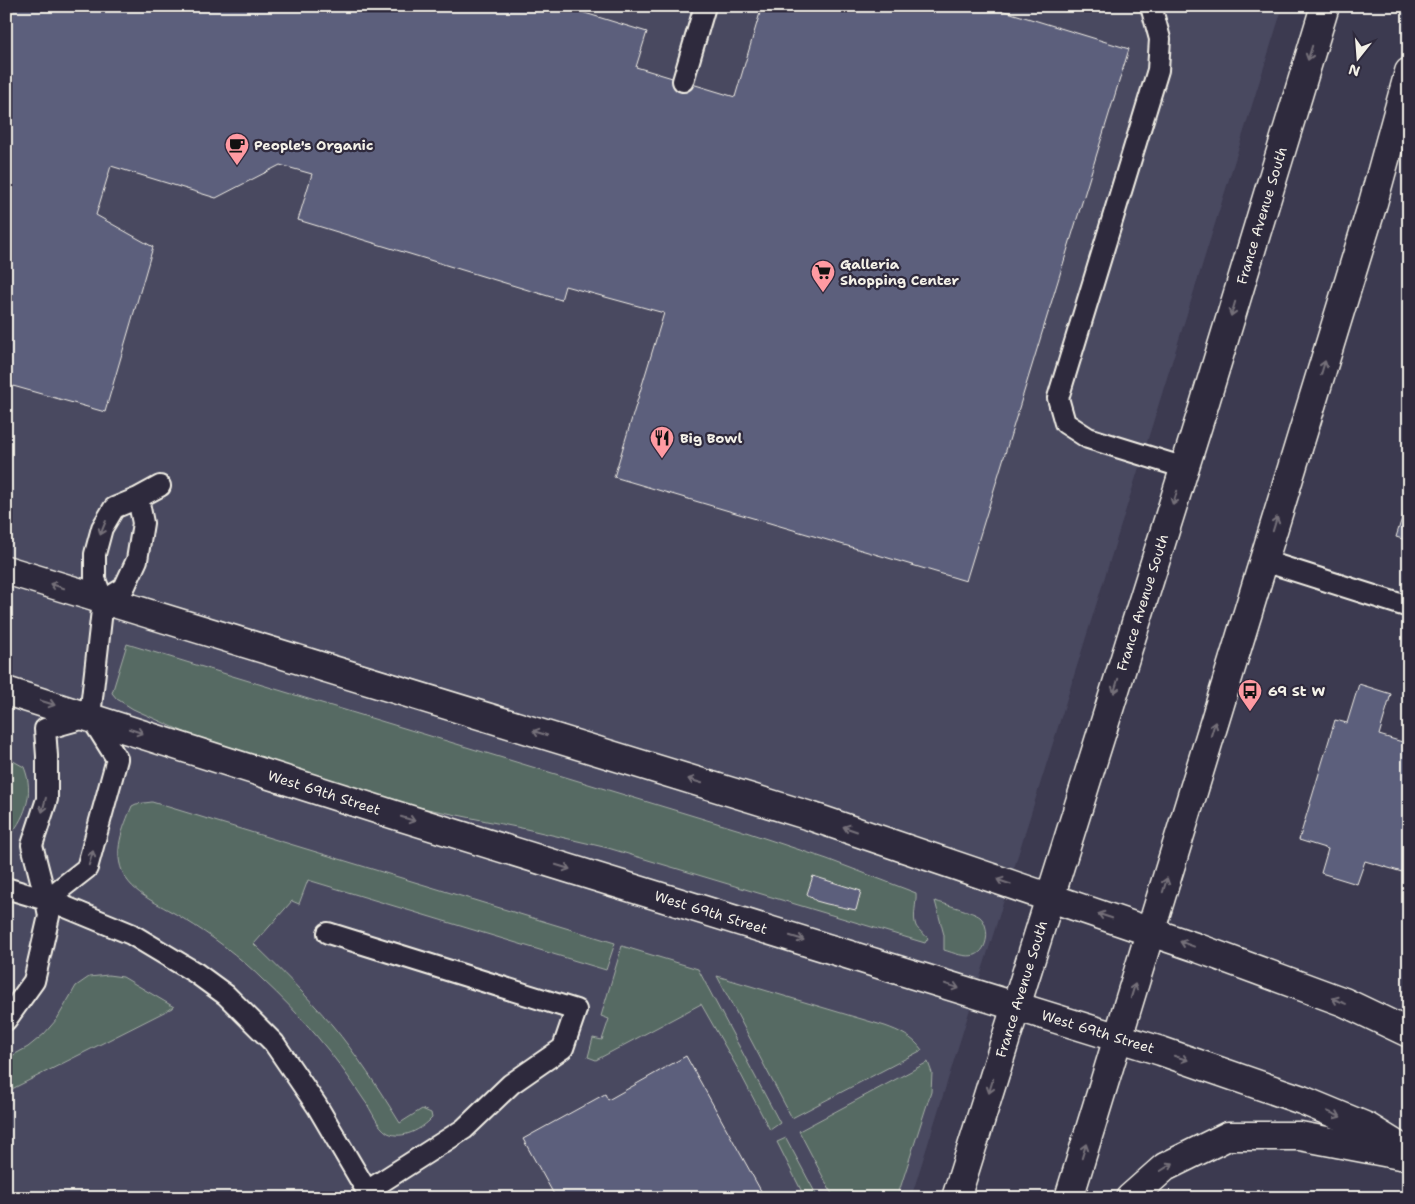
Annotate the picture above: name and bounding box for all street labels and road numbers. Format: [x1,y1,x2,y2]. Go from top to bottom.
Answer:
street label: France Avenue South [1232,145,1291,286]
street label: France Avenue South [1112,532,1172,673]
street label: West 69th Street [266,766,383,819]
street label: West 69th Street [652,887,770,938]
street label: France Avenue South [992,918,1051,1060]
street label: West 69th Street [1039,1006,1157,1057]

